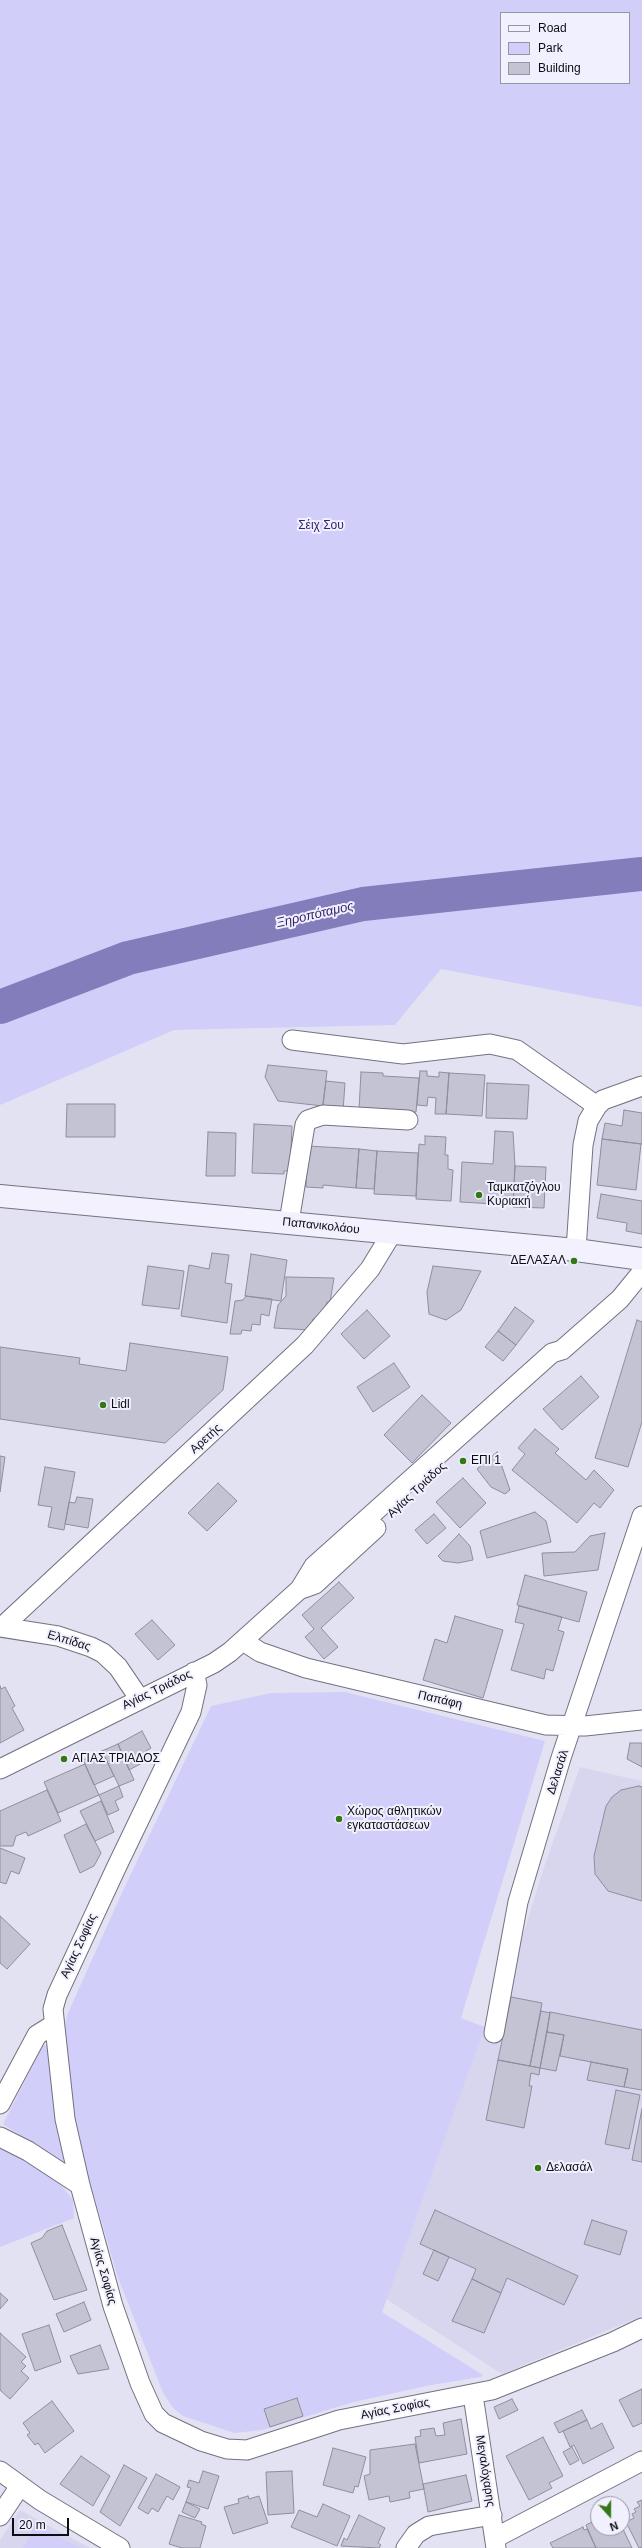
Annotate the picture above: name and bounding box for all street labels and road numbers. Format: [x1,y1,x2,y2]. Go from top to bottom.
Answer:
street label: Παπανικολάου [282,1215,360,1237]
street label: Αρετής [187,1421,225,1457]
street label: Αγίας Τριάδος [385,1459,449,1521]
street label: Ελπίδας [46,1628,92,1654]
street label: Αγίας Τριάδος [120,1667,194,1713]
street label: Παπάφη [416,1688,464,1712]
street label: Δελασάλ [544,1748,572,1796]
street label: Αγίας Σοφίας [58,1911,100,1981]
street label: Αγίας Σοφίας [86,2235,120,2307]
street label: Αγίας Σοφίας [359,2395,431,2423]
street label: Μεγαλόχαρης [472,2434,498,2508]

